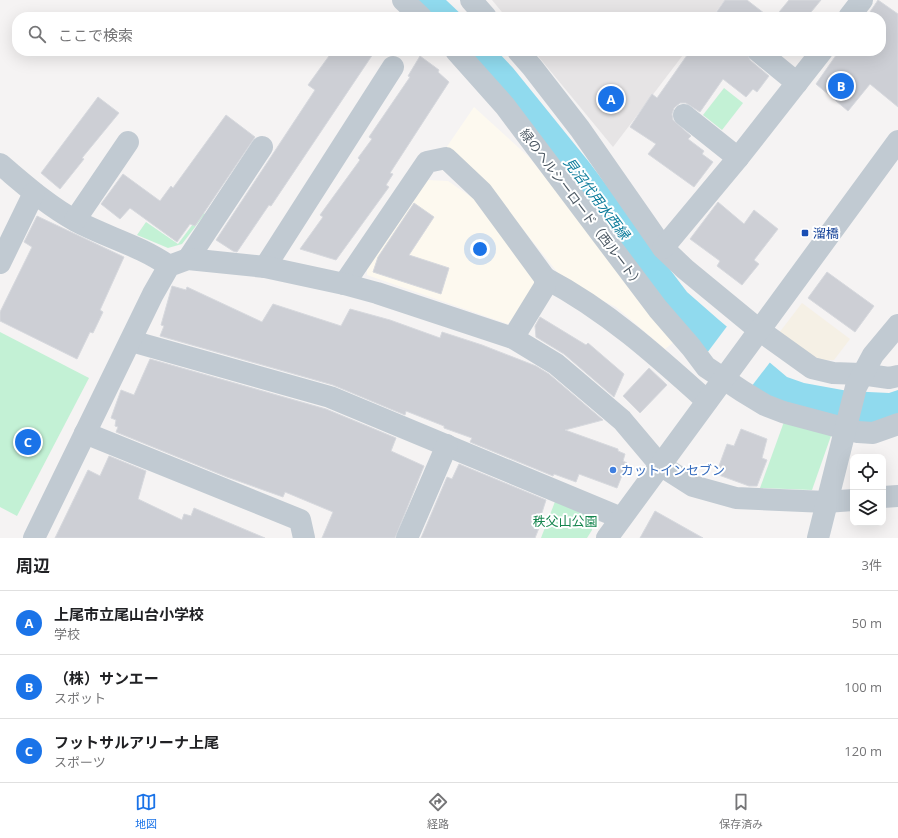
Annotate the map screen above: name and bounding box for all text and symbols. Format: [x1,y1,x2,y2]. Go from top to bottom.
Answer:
search box [12,12,886,56]
icon: search [26,23,48,45]
text: ここで検索 [58,25,133,45]
pin: B [828,71,854,101]
pin: A [598,84,624,114]
street label: 緑のヘルシーロード（西ルート） [516,125,648,291]
water label: 見沼代用水西縁 [560,153,635,244]
place label: 溜橋 [813,224,839,242]
marker: 溜橋 [800,228,810,238]
your location [470,239,490,259]
pin: C [15,427,41,457]
map controls [850,454,886,526]
button: locate [850,454,886,490]
place label: カットインセブン [621,461,725,479]
marker: カットインセブン [608,465,618,475]
button: layers [850,490,886,526]
park label: 秩父山公園 [532,512,598,530]
text: 周辺 [16,554,50,577]
text: 3件 [862,556,882,574]
text: 上尾市立尾山台小学校 [54,604,204,624]
text: A [25,614,33,632]
text: 50 m [852,614,882,632]
text: 学校 [54,625,80,643]
text: （株）サンエー [54,668,159,688]
text: B [25,678,33,696]
text: 100 m [844,678,882,696]
text: スポット [54,689,106,707]
text: フットサルアリーナ上尾 [54,732,219,752]
text: C [25,742,33,760]
text: 120 m [844,742,882,760]
text: スポーツ [54,753,106,771]
tab: 地図 [135,791,157,831]
tab: 経路 [427,791,449,831]
tab: 保存済み [719,791,763,831]

